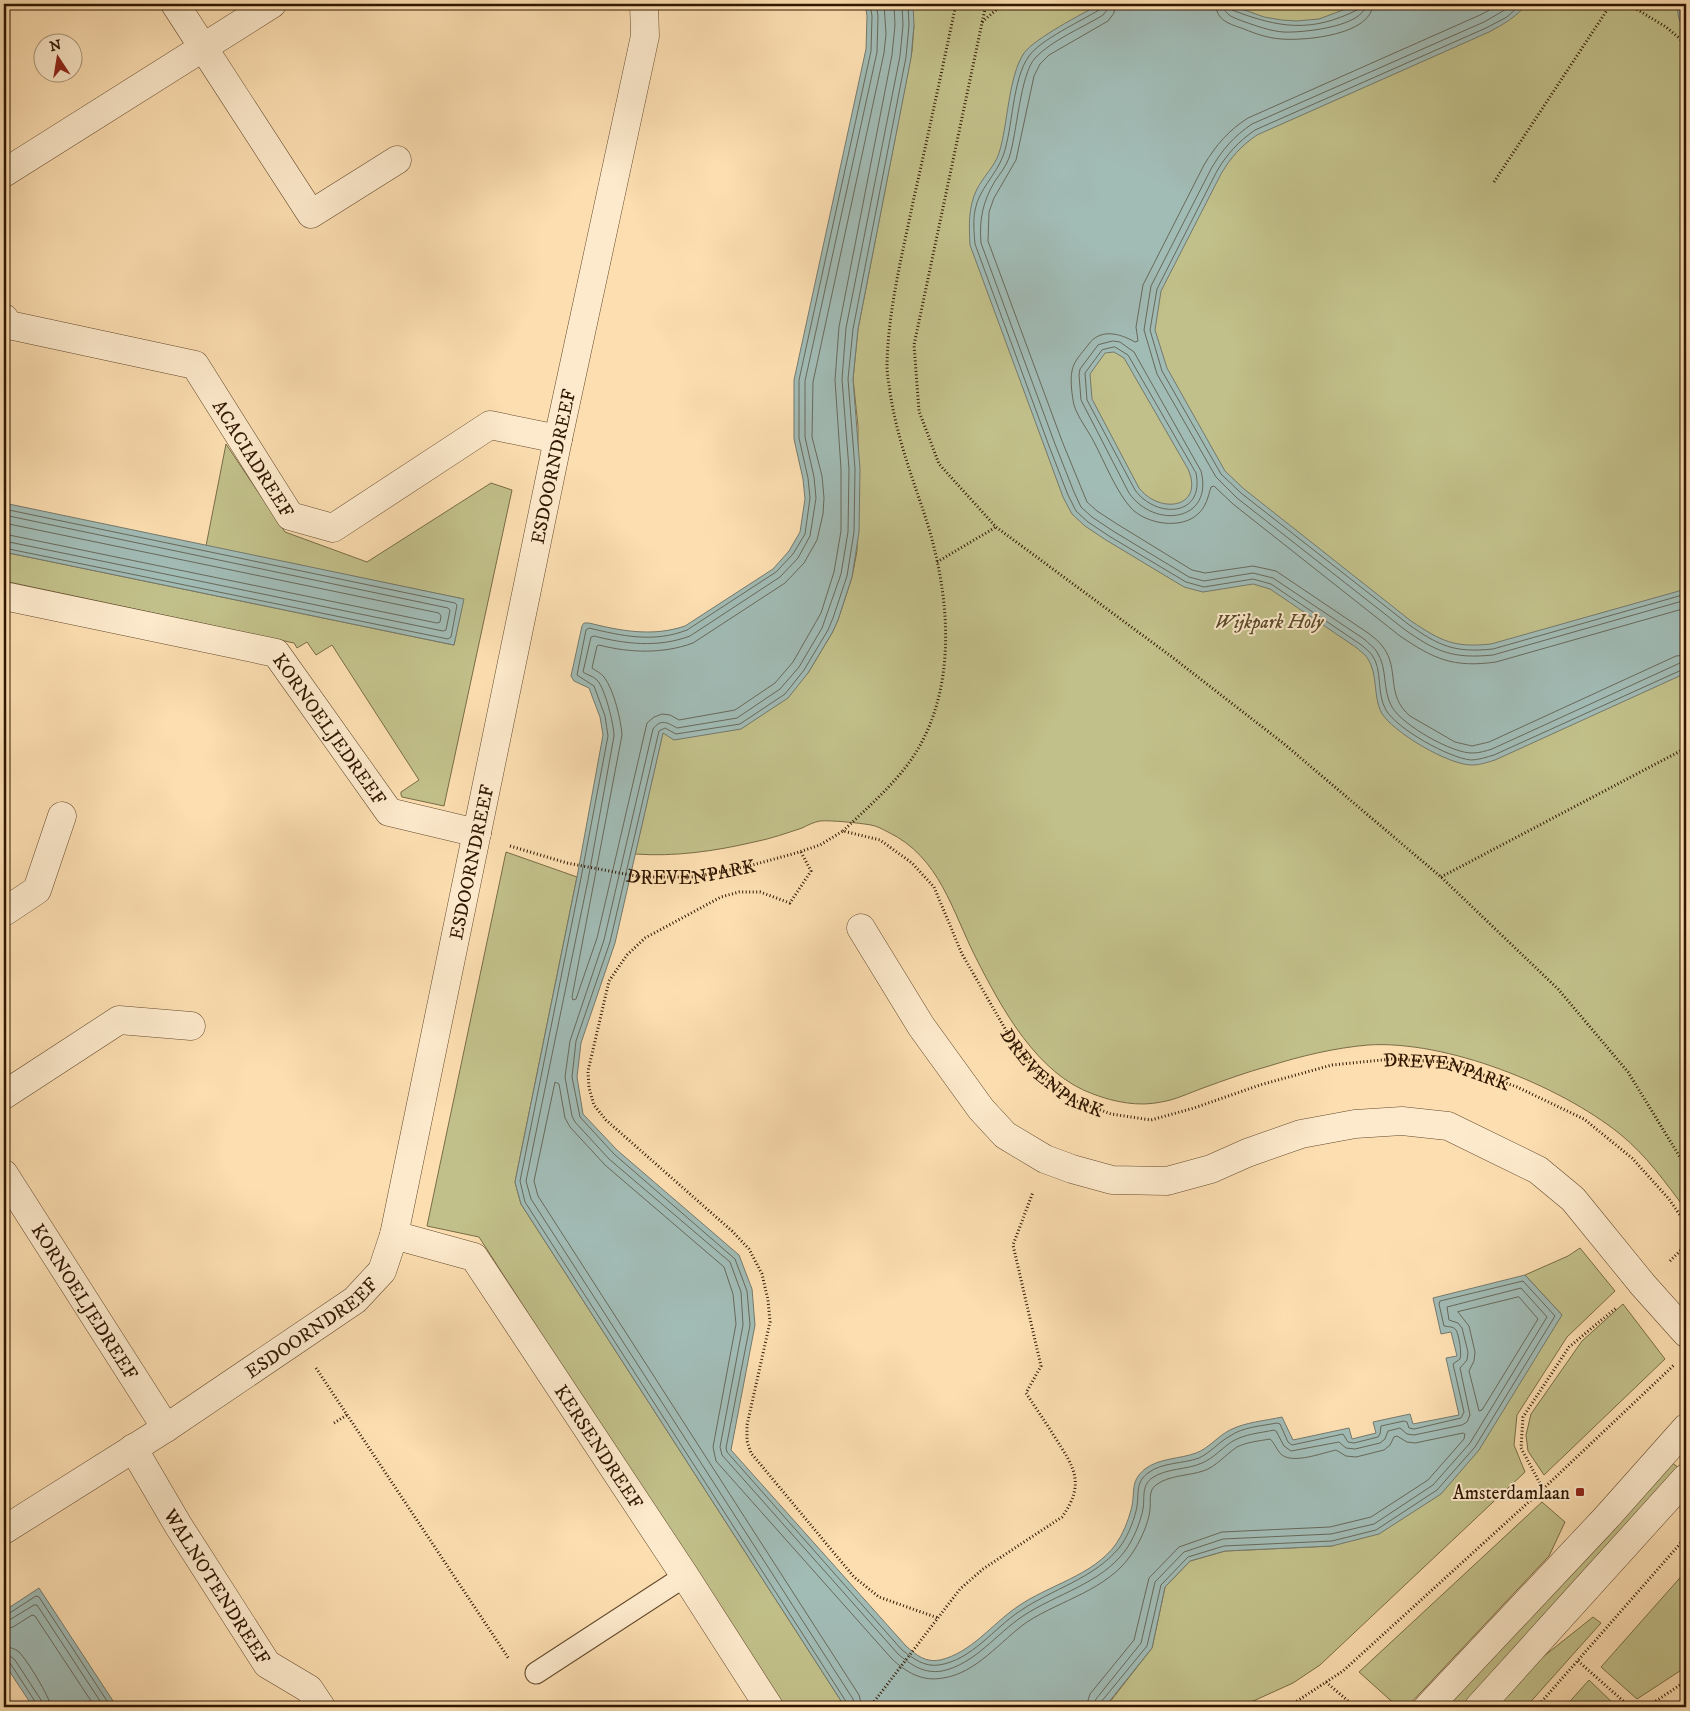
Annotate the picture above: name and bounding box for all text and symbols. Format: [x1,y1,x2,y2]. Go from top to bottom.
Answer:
north arrow [32,32,82,82]
text: N [48,36,63,56]
street label: ESDOORNDREEF [527,387,582,546]
street label: ACACIADREEF [207,396,298,522]
park label: Wijkpark Holy [1215,611,1325,635]
street label: KORNOELJEDREEF [267,649,391,810]
street label: ESDOORNDREEF [445,782,500,942]
street label: DREVENPARK [624,855,758,890]
street label: DREVENPARK [994,1025,1107,1123]
street label: DREVENPARK [1382,1049,1513,1097]
street label: KORNOELJEDREEF [26,1220,142,1385]
street label: ESDOORNDREEF [241,1273,383,1384]
street label: KERSENDREEF [549,1381,647,1514]
place label: Amsterdamlaan [1453,1482,1570,1505]
marker: Amsterdamlaan [1574,1486,1586,1498]
street label: WALNOTENDREEF [158,1504,274,1669]

